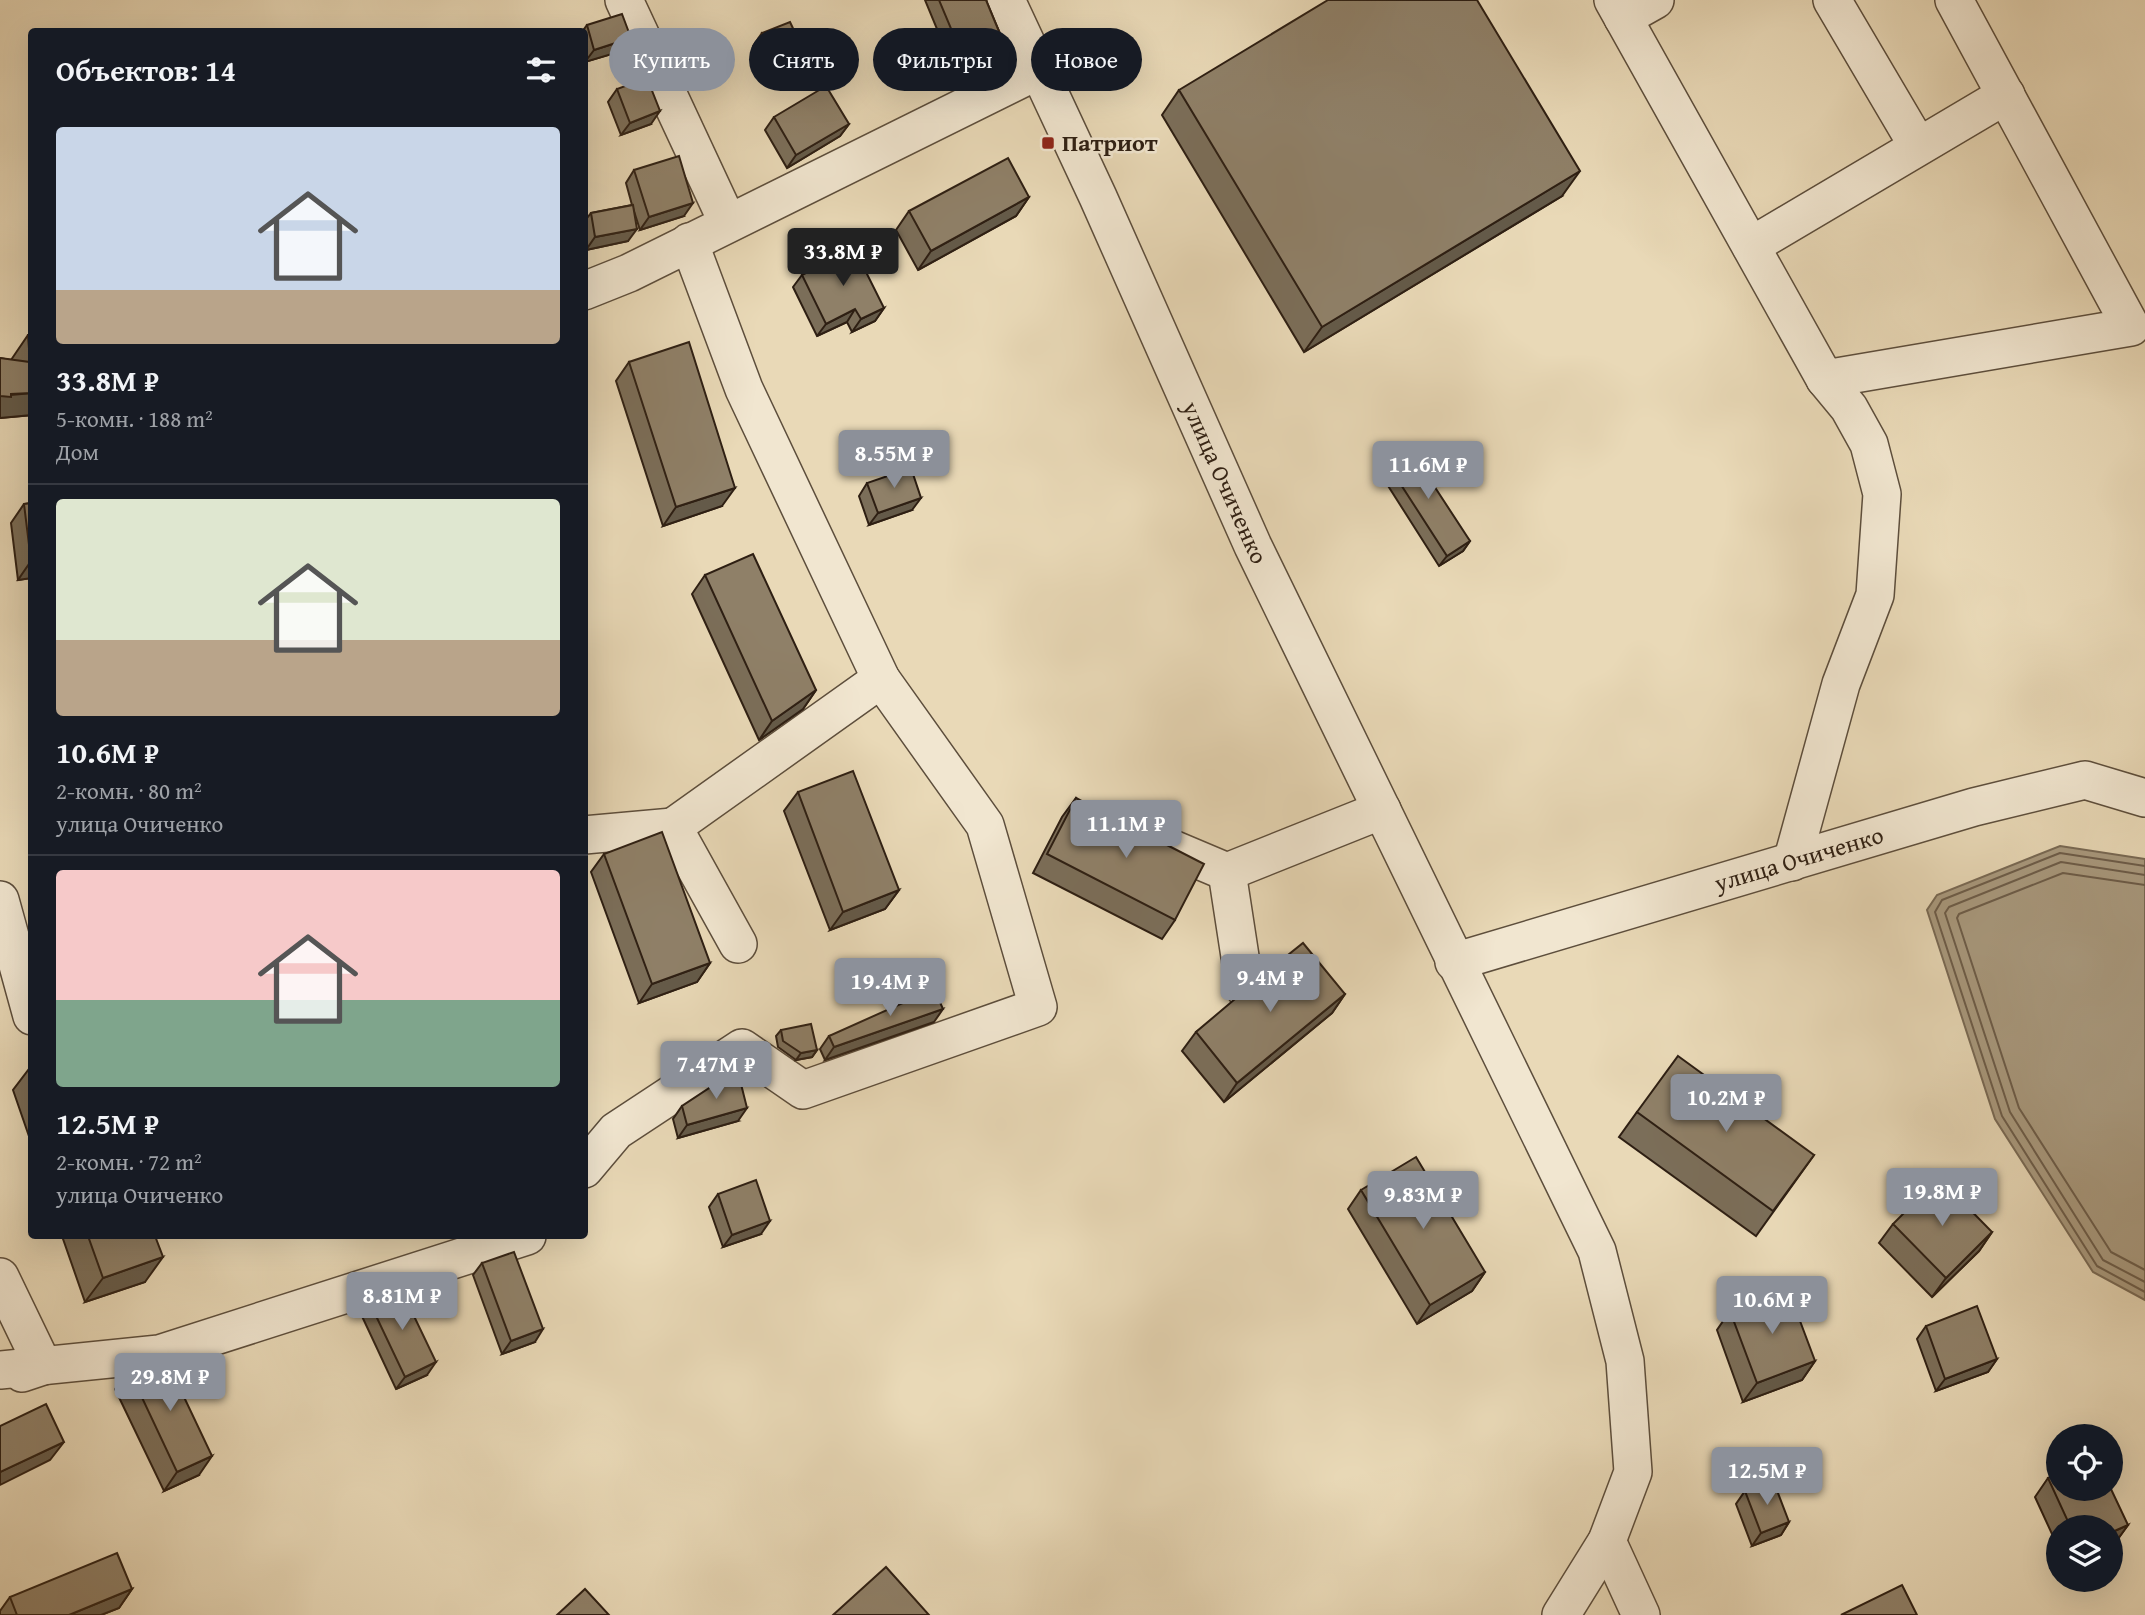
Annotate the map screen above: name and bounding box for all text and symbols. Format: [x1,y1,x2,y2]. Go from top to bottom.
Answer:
chip: Купить [609,28,735,91]
chip: Снять [749,28,859,91]
chip: Фильтры [873,28,1017,91]
chip: Новое [1031,28,1142,91]
text: Объектов: 14 [56,48,236,92]
icon: filters [522,51,560,89]
place label: Патриот [1062,125,1158,160]
marker: Патриот [1040,135,1056,151]
icon: home [245,173,371,299]
pin: 33.8M ₽ [778,229,908,288]
text: 33.8M ₽ [803,234,883,267]
text: 33.8M ₽ [56,358,159,402]
street label: улица Очиченко [1173,395,1277,570]
text: 5-комн. · 188 m² [56,402,213,435]
pin: 8.55M ₽ [829,430,959,490]
text: Дом [56,435,99,468]
text: 8.55M ₽ [854,436,934,469]
pin: 11.6M ₽ [1363,442,1493,501]
text: 11.6M ₽ [1388,447,1468,480]
icon: home [245,545,371,671]
text: 10.6M ₽ [56,730,159,774]
text: 2-комн. · 80 m² [56,774,202,807]
pin: 11.1M ₽ [1061,800,1191,860]
text: 11.1M ₽ [1086,806,1166,839]
text: улица Очиченко [56,807,223,840]
street label: улица Очиченко [1709,817,1888,901]
icon: home [245,916,371,1042]
pin: 9.4M ₽ [1213,954,1327,1014]
pin: 19.4M ₽ [825,958,955,1018]
text: 9.4M ₽ [1236,960,1304,993]
text: 19.4M ₽ [850,964,930,997]
pin: 7.47M ₽ [651,1042,781,1101]
text: 7.47M ₽ [676,1047,756,1080]
pin: 10.2M ₽ [1661,1074,1791,1134]
text: 10.2M ₽ [1686,1080,1766,1113]
text: 12.5M ₽ [56,1101,159,1145]
text: 2-комн. · 72 m² [56,1145,202,1178]
pin: 19.8M ₽ [1877,1168,2007,1228]
pin: 9.83M ₽ [1358,1172,1488,1231]
text: 19.8M ₽ [1902,1174,1982,1207]
text: 9.83M ₽ [1383,1177,1463,1210]
text: улица Очиченко [56,1178,223,1211]
pin: 8.81M ₽ [337,1272,467,1332]
pin: 10.6M ₽ [1707,1276,1837,1336]
text: 8.81M ₽ [362,1278,442,1311]
text: 10.6M ₽ [1732,1282,1812,1315]
pin: 29.8M ₽ [105,1354,235,1413]
text: 29.8M ₽ [130,1359,210,1392]
map controls [2046,1424,2123,1592]
button: locate [2046,1424,2123,1501]
pin: 12.5M ₽ [1702,1448,1832,1507]
text: 12.5M ₽ [1727,1453,1807,1486]
button: layers [2046,1515,2123,1592]

